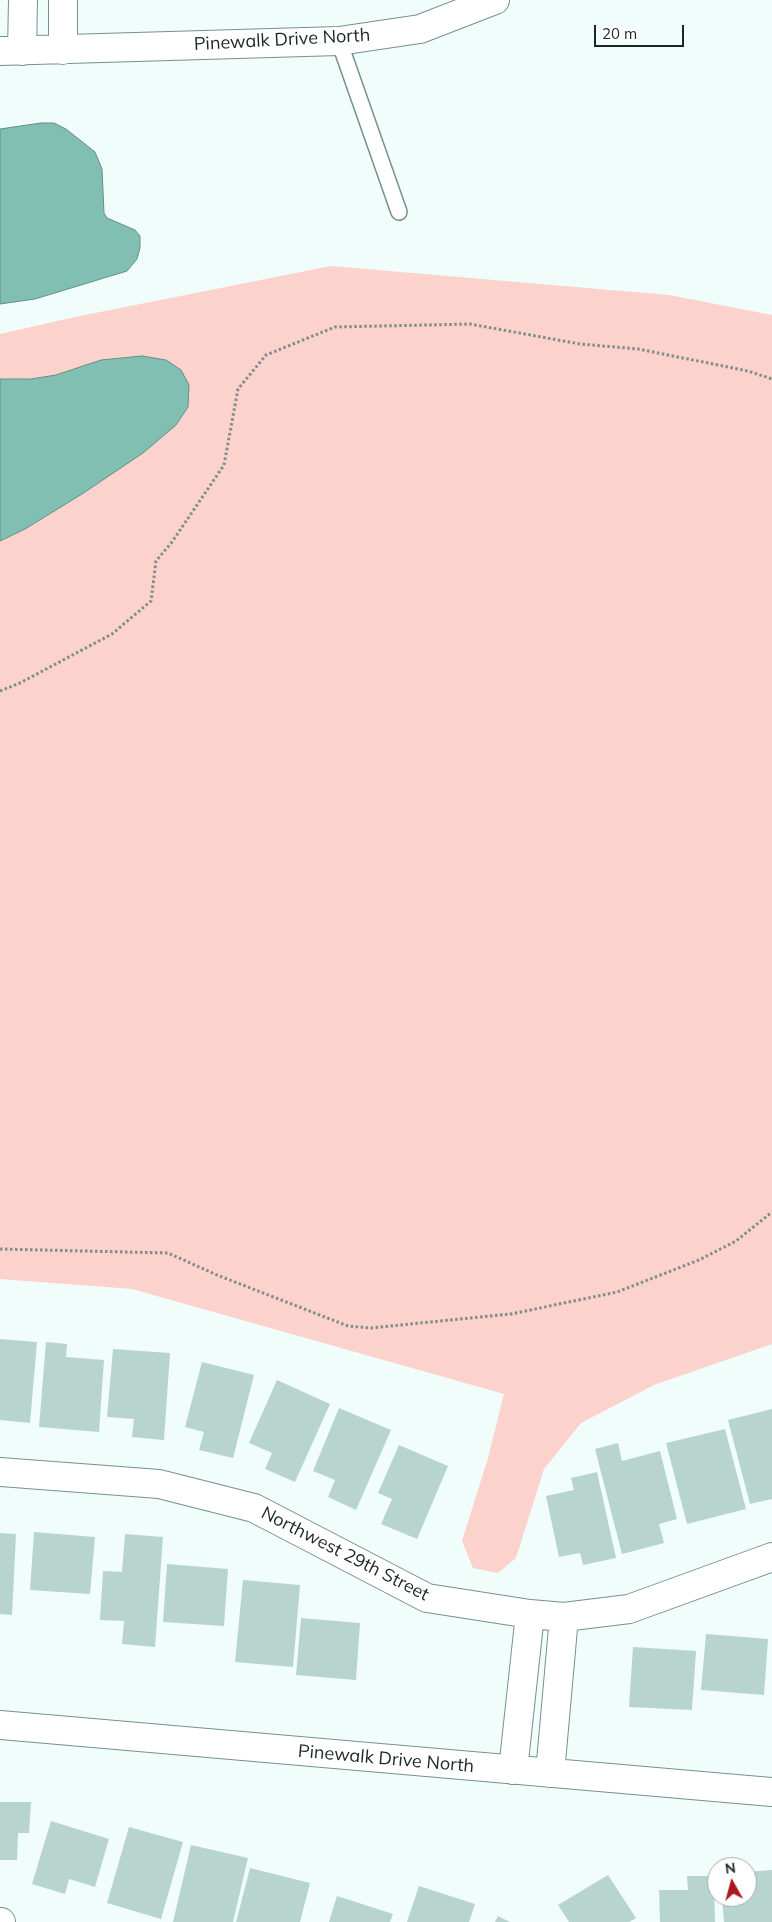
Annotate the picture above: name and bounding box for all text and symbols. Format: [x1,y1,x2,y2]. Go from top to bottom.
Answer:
scale bar [597,15,687,47]
text: 20 m [602,24,637,43]
street label: Pinewalk Drive North [193,25,371,55]
street label: Northwest 29th Street [257,1502,433,1606]
street label: Pinewalk Drive North [297,1741,475,1777]
north arrow [707,1857,757,1907]
text: N [724,1859,737,1878]

